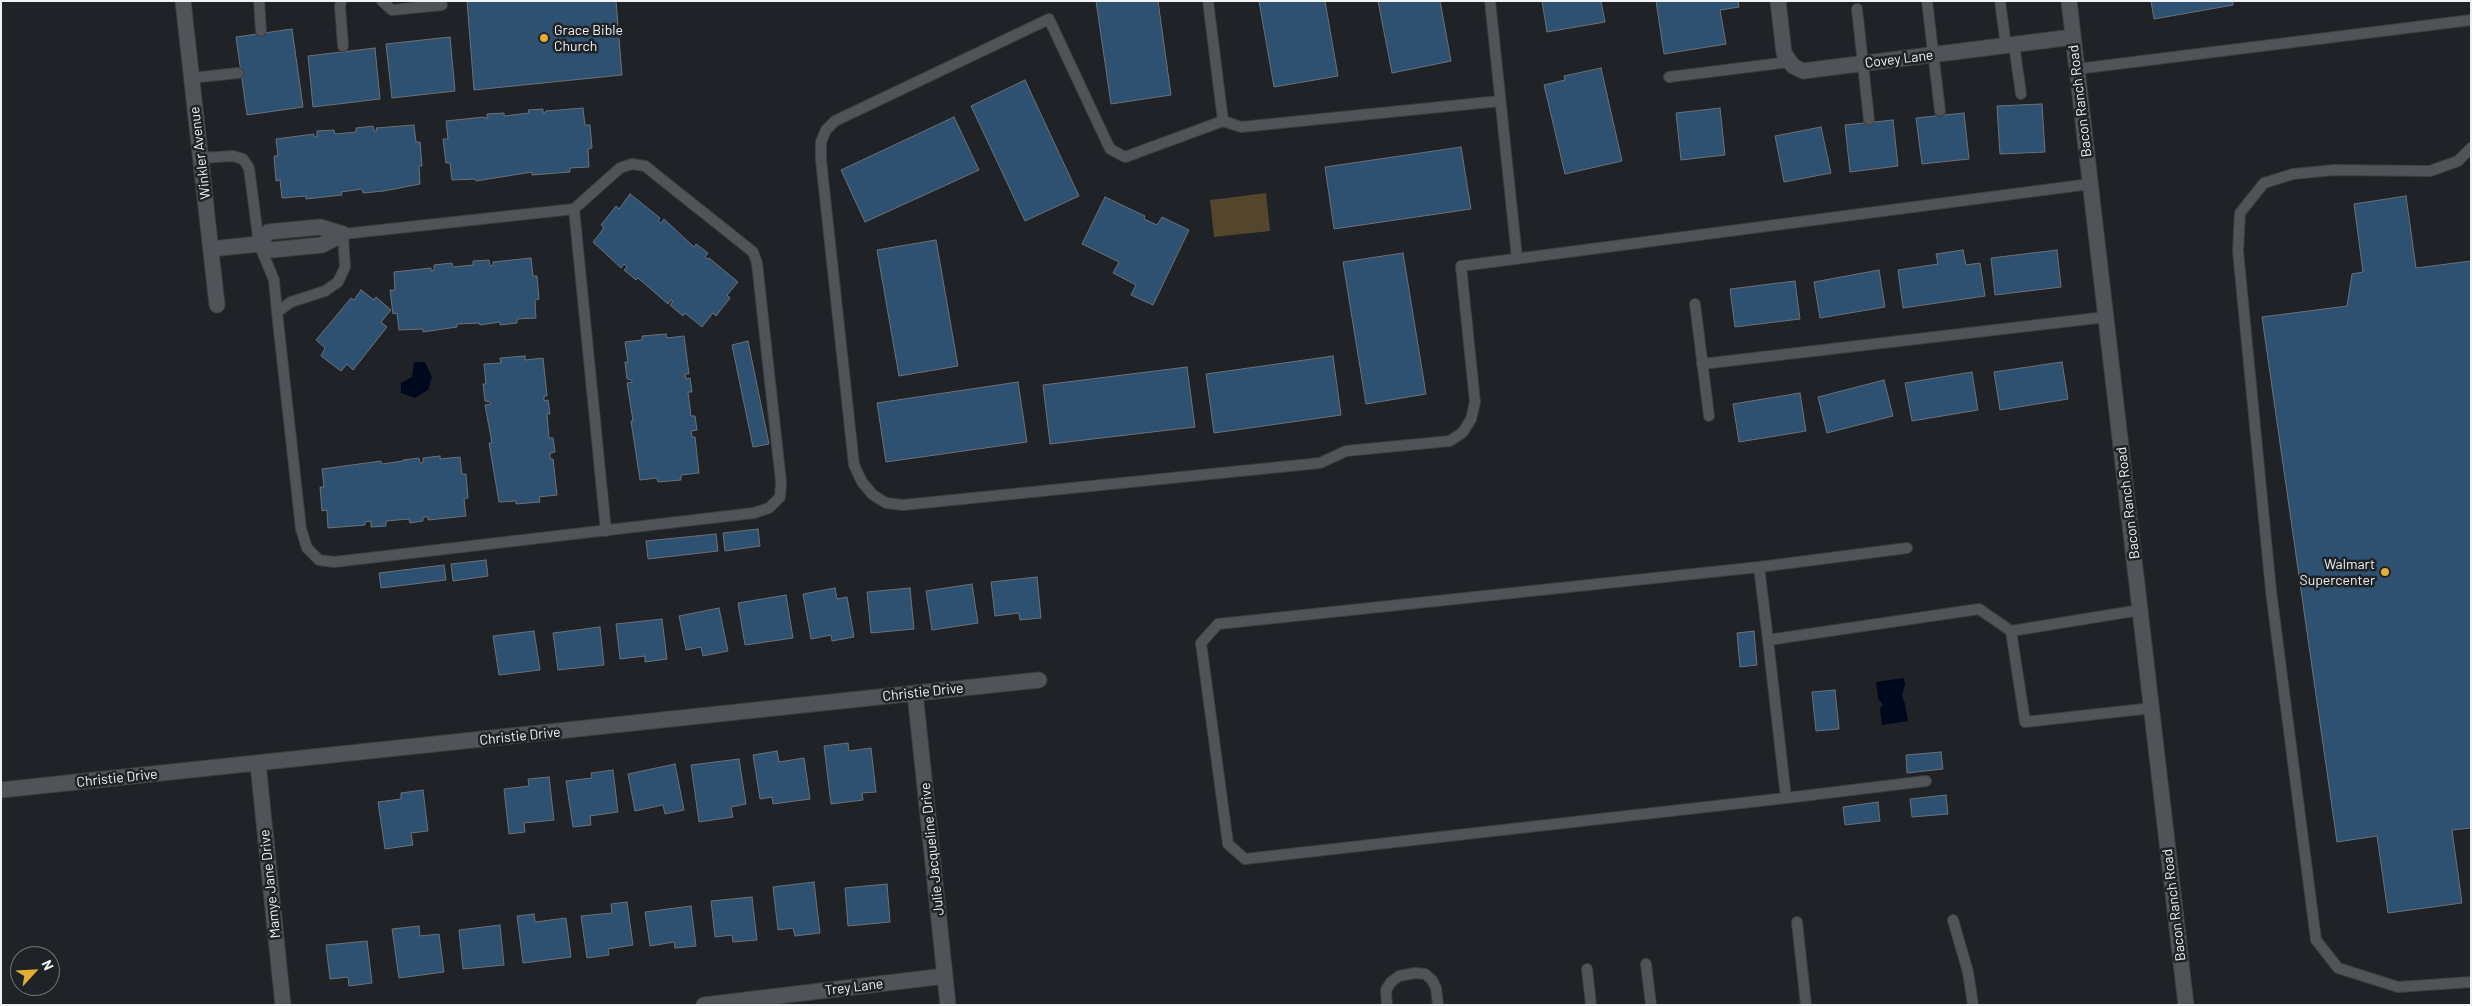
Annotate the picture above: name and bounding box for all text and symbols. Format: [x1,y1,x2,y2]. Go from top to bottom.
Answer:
place label: Grace Bible Church [554,22,623,54]
marker: Grace Bible Church [538,32,550,44]
street label: Bacon Ranch Road [2065,44,2095,158]
street label: Covey Lane [1864,46,1934,72]
street label: Winkler Avenue [186,106,214,200]
street label: Bacon Ranch Road [2113,446,2143,560]
place label: Walmart Supercenter [2300,556,2375,588]
marker: Walmart Supercenter [2379,566,2391,578]
street label: Christie Drive [882,679,964,705]
street label: Christie Drive [479,723,561,749]
street label: Christie Drive [76,765,158,791]
street label: Julie Jacqueline Drive [917,782,947,916]
street label: Mamye Jane Drive [256,829,284,939]
street label: Bacon Ranch Road [2159,848,2189,962]
north arrow [10,946,60,996]
text: N [38,957,58,973]
street label: Trey Lane [824,975,884,999]

